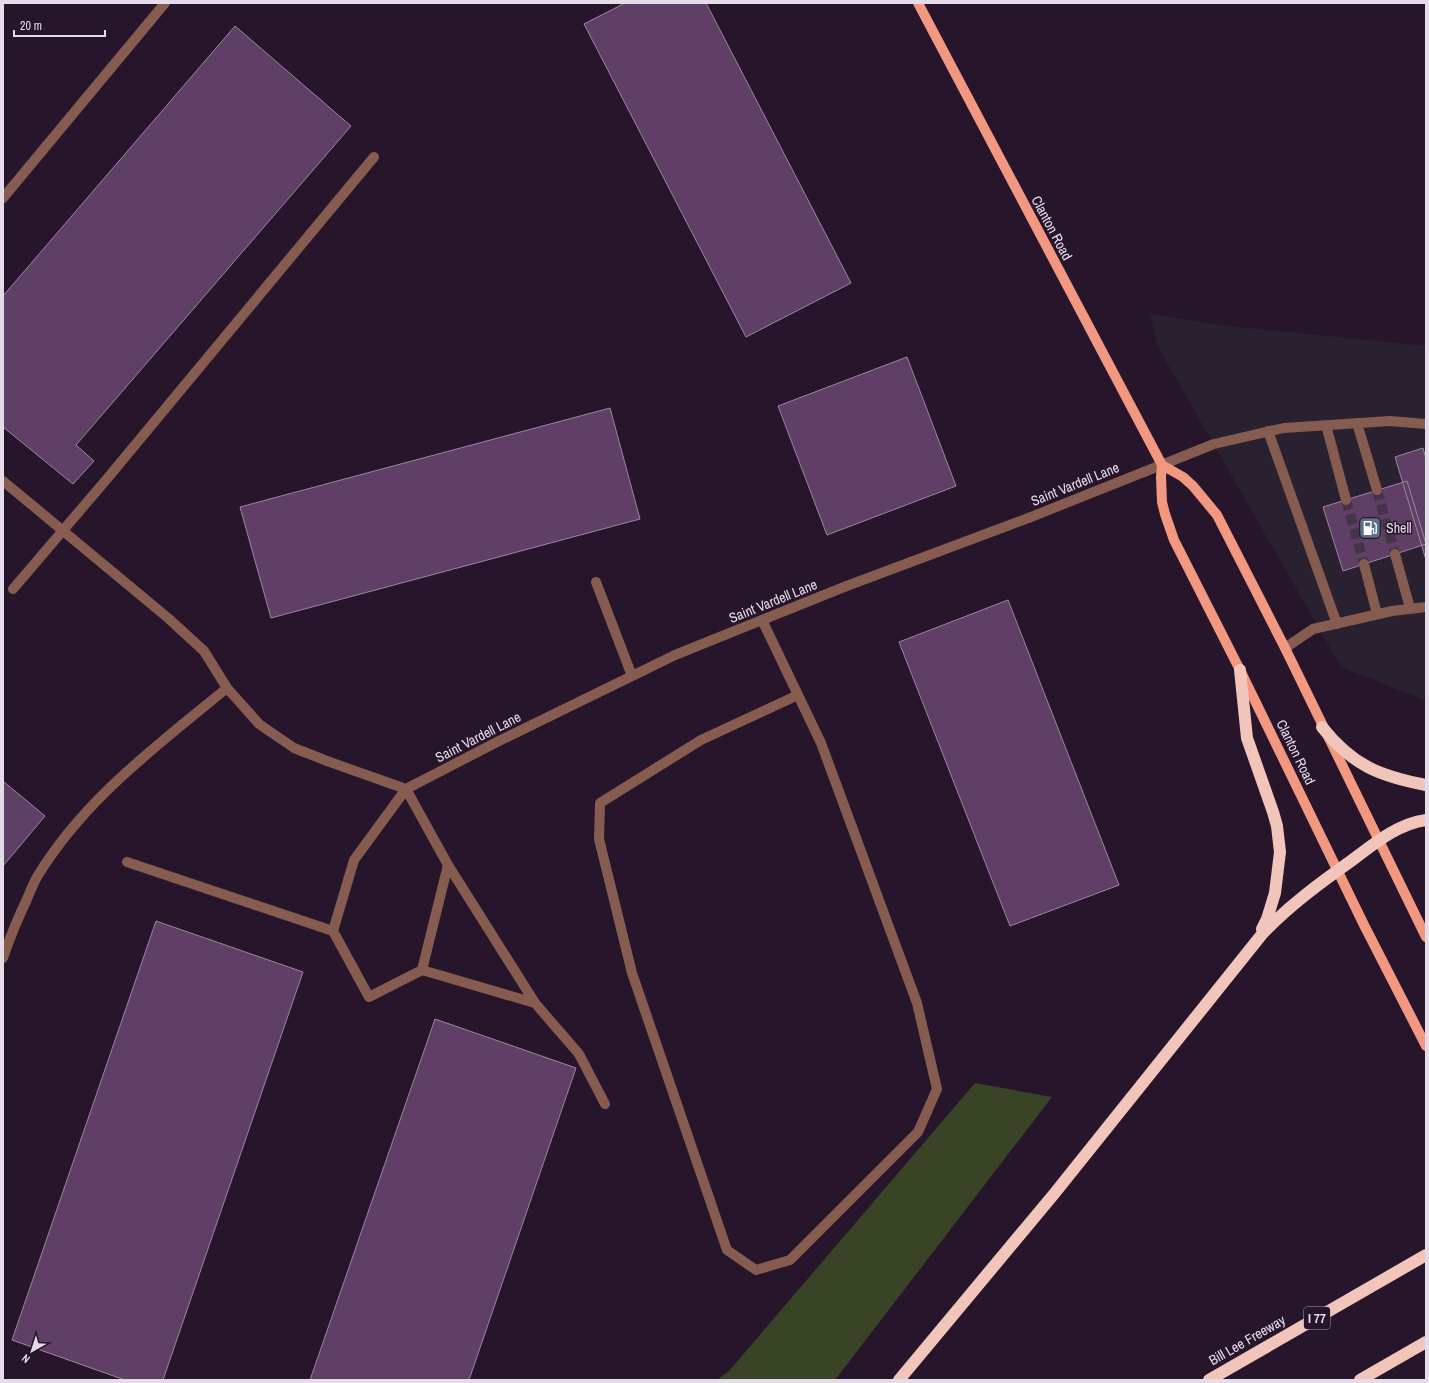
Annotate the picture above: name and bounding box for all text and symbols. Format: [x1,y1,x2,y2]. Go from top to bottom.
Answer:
scale bar [14,12,105,38]
text: 20 m [20,18,42,34]
street label: Clanton Road [1028,193,1076,263]
street label: Saint Vardell Lane [1028,458,1122,510]
fuel station icon: Shell [1357,515,1383,541]
place label: Shell [1386,519,1412,537]
street label: Saint Vardell Lane [726,575,820,627]
street label: Saint Vardell Lane [432,708,524,766]
street label: Clanton Road [1273,717,1319,787]
road number: I 77 [1304,1307,1330,1329]
street label: Bill Lee Freeway [1205,1311,1289,1369]
north arrow [12,1331,52,1371]
text: N [19,1351,33,1366]

